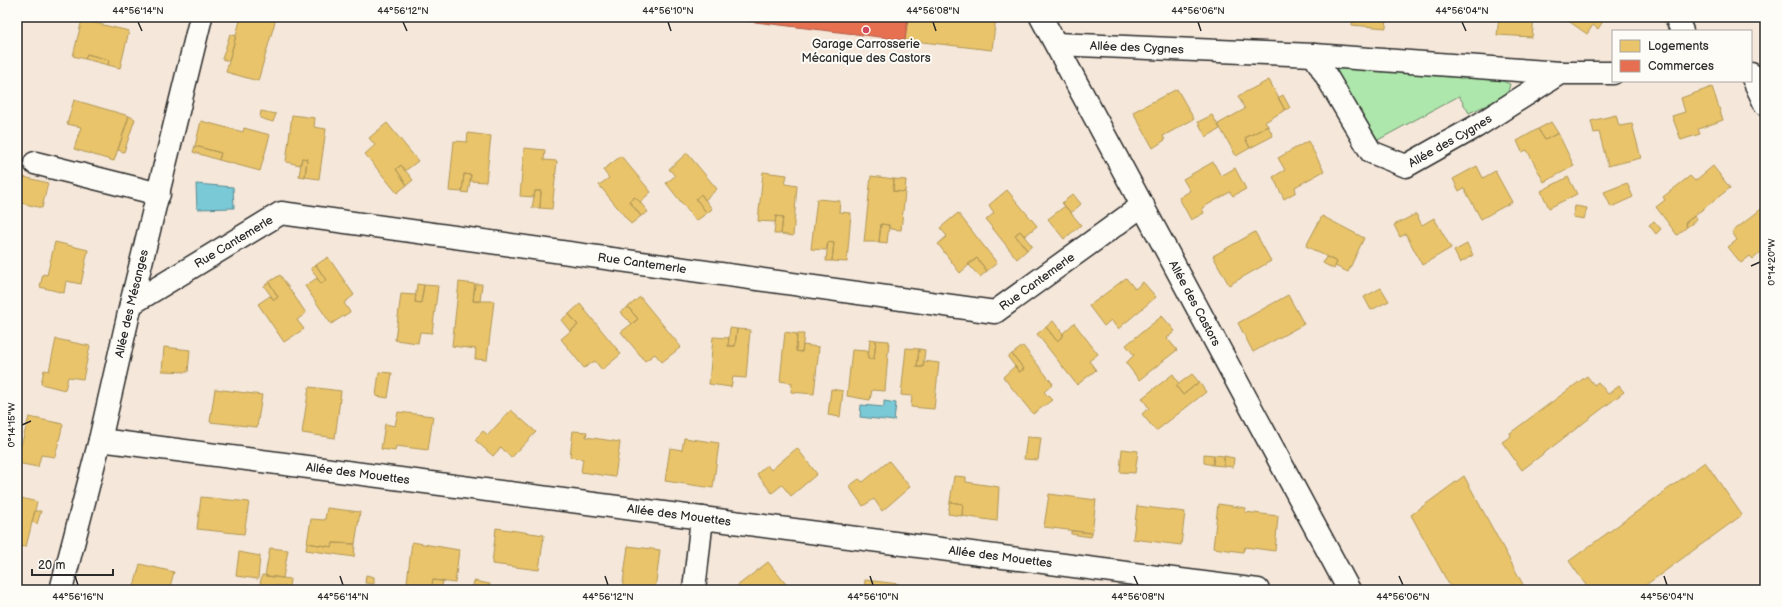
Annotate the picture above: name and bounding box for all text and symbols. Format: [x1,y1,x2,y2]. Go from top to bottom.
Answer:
text: 44°56'14"N [112,5,164,17]
text: 44°56'12"N [377,5,429,17]
text: 44°56'10"N [642,5,694,17]
text: 44°56'08"N [906,5,960,17]
text: 44°56'06"N [1171,5,1225,17]
text: 44°56'04"N [1435,5,1489,17]
marker: Garage Carrosserie Mécanique des Castors [861,25,871,35]
legend [1612,30,1752,82]
place label: Garage Carrosserie Mécanique des Castors [801,37,931,66]
street label: Allée des Cygnes [1090,38,1184,57]
text: Logements [1648,39,1709,54]
text: Commerces [1648,59,1714,74]
street label: Allée des Cygnes [1406,111,1495,171]
street label: Rue Cantemerle [192,213,276,272]
text: 0°14'20"W [1766,238,1778,286]
street label: Allée des Mésanges [112,248,152,359]
street label: Rue Cantemerle [597,250,687,277]
street label: Rue Cantemerle [997,250,1078,314]
street label: Allée des Castors [1165,258,1224,349]
text: 0°14'15"W [6,402,18,448]
street label: Allée des Mouettes [305,460,411,488]
street label: Allée des Mouettes [626,501,732,530]
street label: Allée des Mouettes [948,543,1053,571]
scale bar [32,551,113,577]
text: 20 m [38,558,65,573]
text: 44°56'16"N [52,591,104,603]
text: 44°56'14"N [317,591,369,603]
text: 44°56'12"N [582,591,634,603]
text: 44°56'10"N [847,591,899,603]
text: 44°56'08"N [1111,591,1165,603]
text: 44°56'06"N [1376,591,1430,603]
text: 44°56'04"N [1640,591,1694,603]

